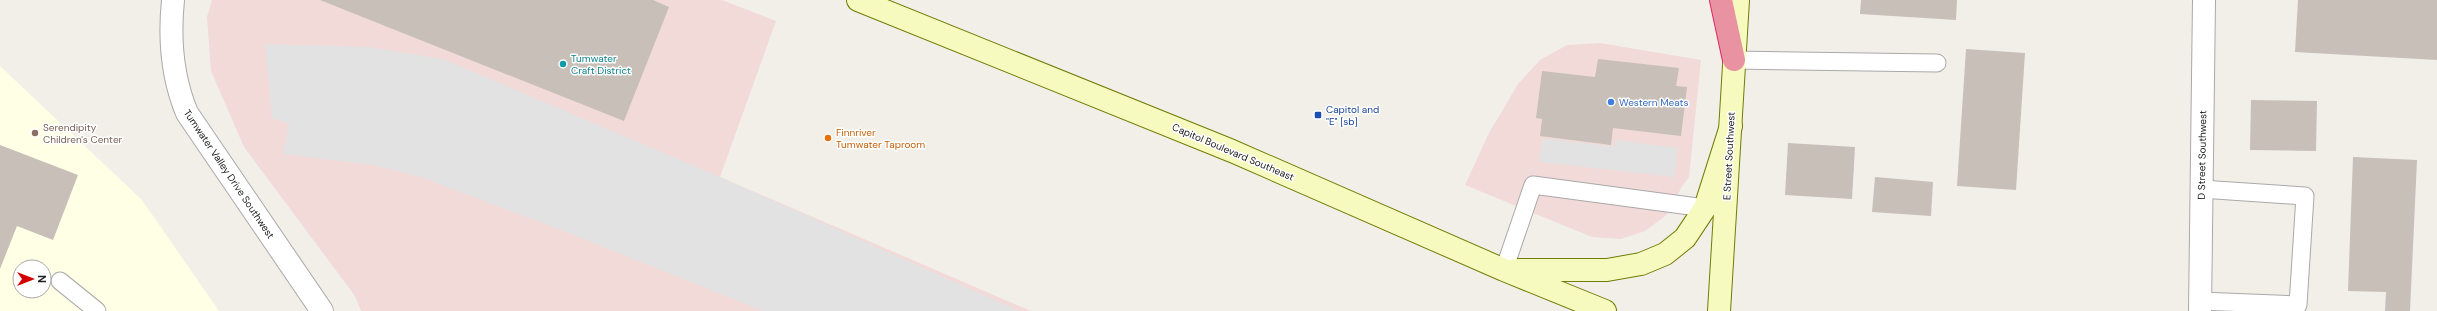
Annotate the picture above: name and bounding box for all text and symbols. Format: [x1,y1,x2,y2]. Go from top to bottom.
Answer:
place label: Tumwater Craft District [571,52,631,77]
marker: Tumwater Craft District [558,59,568,69]
place label: Western Meats [1619,96,1689,109]
marker: Western Meats [1606,97,1616,107]
place label: Capitol and "E" [sb] [1326,103,1379,128]
street label: Tumwater Valley Drive Southwest [181,107,277,241]
marker: Capitol and "E" [sb] [1313,110,1323,120]
street label: D Street Southwest [2195,110,2209,200]
street label: E Street Southwest [1720,112,1738,200]
street label: Capitol Boulevard Southeast [1170,120,1296,184]
place label: Serendipity Children's Center [43,121,123,146]
place label: Finnriver Tumwater Taproom [836,126,925,151]
marker: Serendipity Children's Center [30,128,40,138]
marker: Finnriver Tumwater Taproom [823,133,833,143]
north arrow [12,259,52,299]
text: N [35,275,49,283]

